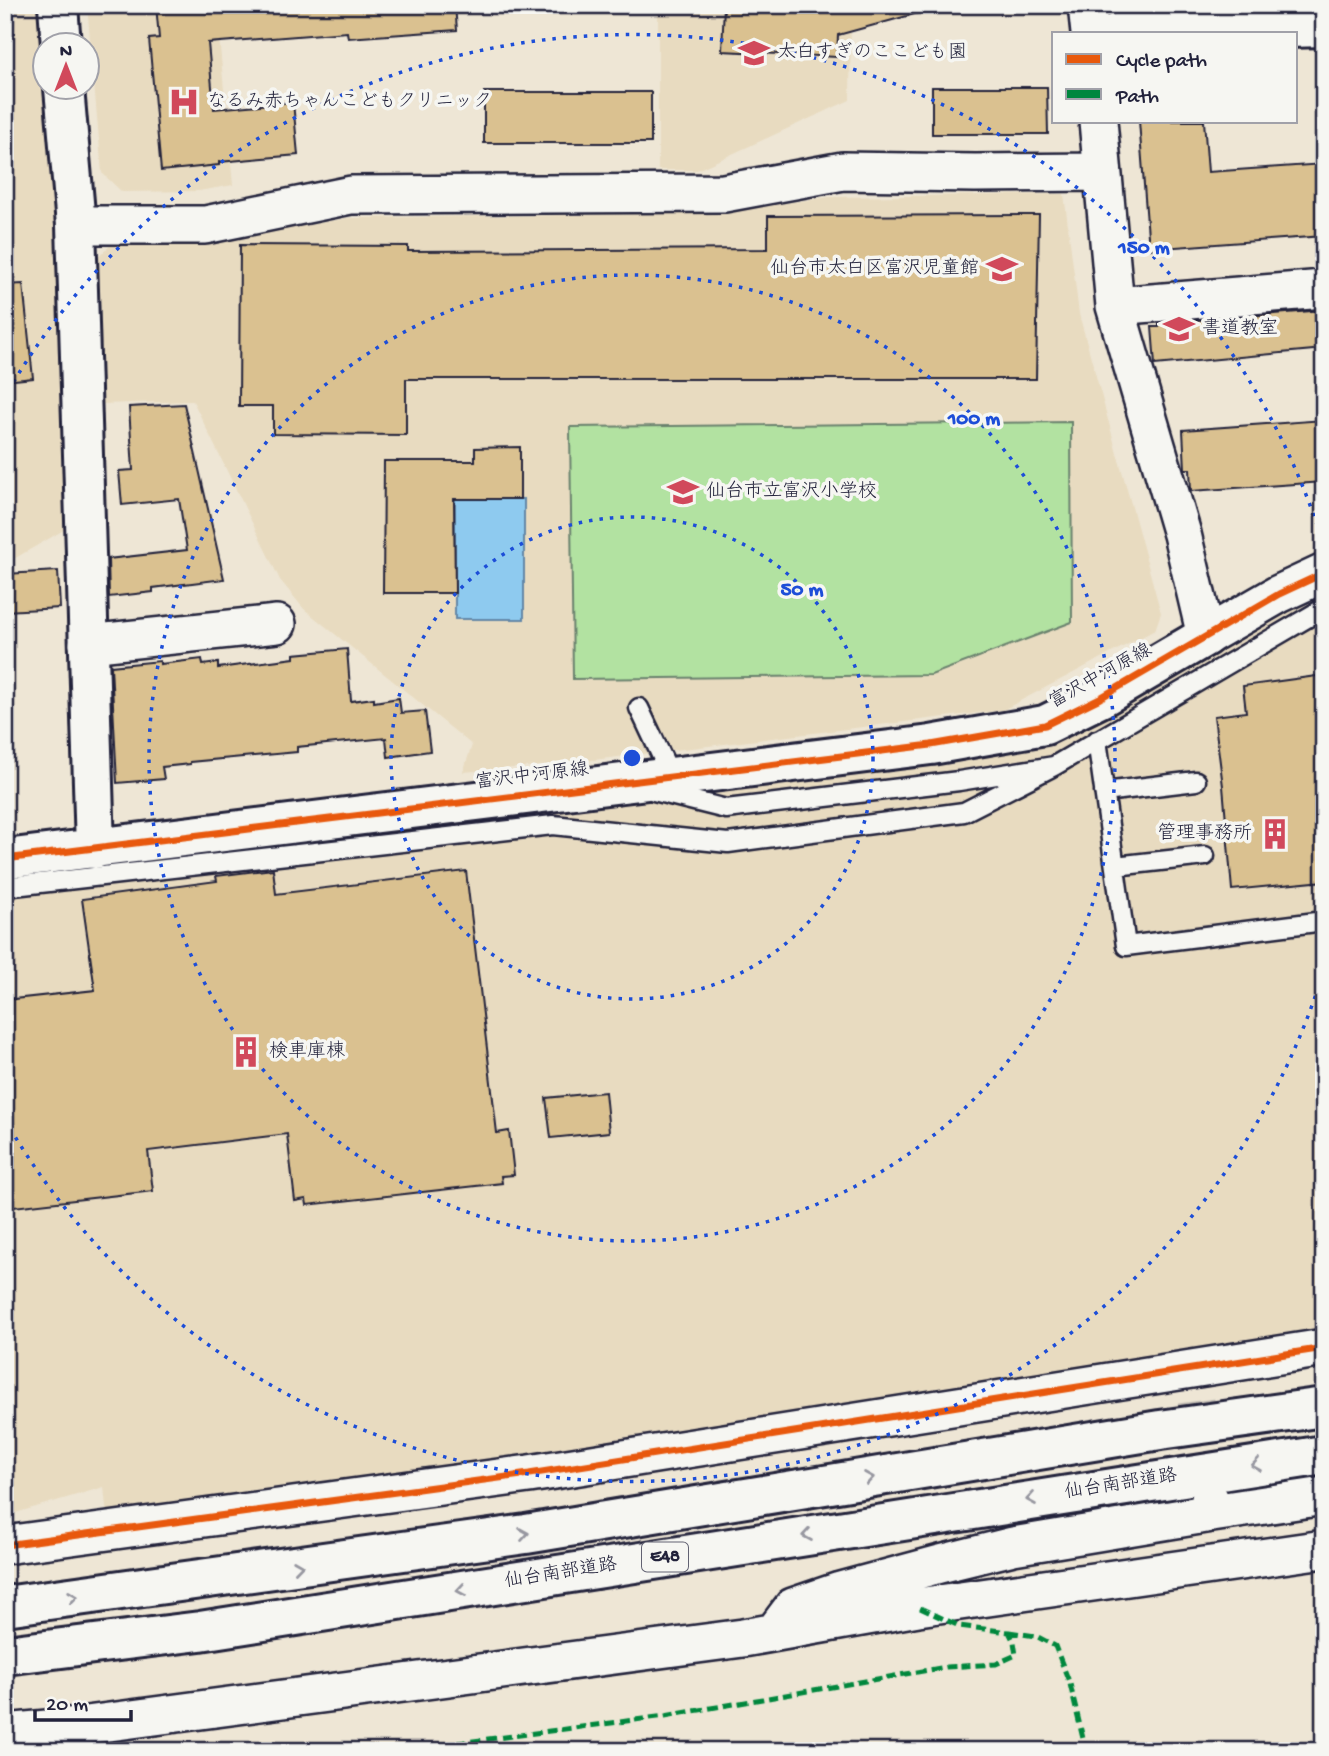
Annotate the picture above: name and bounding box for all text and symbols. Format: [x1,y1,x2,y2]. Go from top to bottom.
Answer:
north arrow [32,32,102,102]
legend [1052,32,1298,122]
school or university icon: 太白すぎのここども園 [737,36,771,70]
text: N [60,41,72,64]
place label: 太白すぎのここども園 [777,41,967,65]
text: Cycle path [1116,50,1207,75]
hospital icon: なるみ赤ちゃんこどもクリニック [167,85,201,119]
text: Path [1115,86,1159,111]
place label: なるみ赤ちゃんこどもクリニック [207,90,492,114]
text: 150 m [1117,237,1170,262]
school or university icon: 仙台市太白区富沢児童館 [985,252,1019,286]
place label: 仙台市太白区富沢児童館 [770,257,979,281]
school or university icon: 書道教室 [1162,312,1196,346]
place label: 書道教室 [1202,317,1278,341]
text: 100 m [947,408,1000,433]
school or university icon: 仙台市立富沢小学校 [666,475,700,509]
place label: 仙台市立富沢小学校 [706,480,877,504]
text: 50 m [781,579,824,604]
street label: 富沢中河原線 [1045,638,1156,715]
centre of rings [620,746,644,770]
street label: 富沢中河原線 [474,758,590,795]
building icon: 管理事務所 [1258,817,1292,851]
place label: 管理事務所 [1157,822,1252,846]
building icon: 検車庫棟 [229,1035,263,1069]
place label: 検車庫棟 [269,1040,345,1064]
one-way arrow [1250,1457,1262,1472]
street label: 仙台南部道路 [1063,1464,1179,1505]
one-way arrow [863,1471,875,1486]
one-way arrow [1025,1491,1037,1506]
one-way arrow [518,1527,529,1542]
one-way arrow [801,1527,813,1542]
road number: E48 [642,1542,688,1572]
street label: 仙台南部道路 [503,1553,619,1594]
one-way arrow [292,1559,304,1574]
one-way arrow [455,1582,467,1597]
one-way arrow [67,1590,79,1605]
scale bar [35,1679,131,1723]
text: 20 m [46,1694,88,1719]

